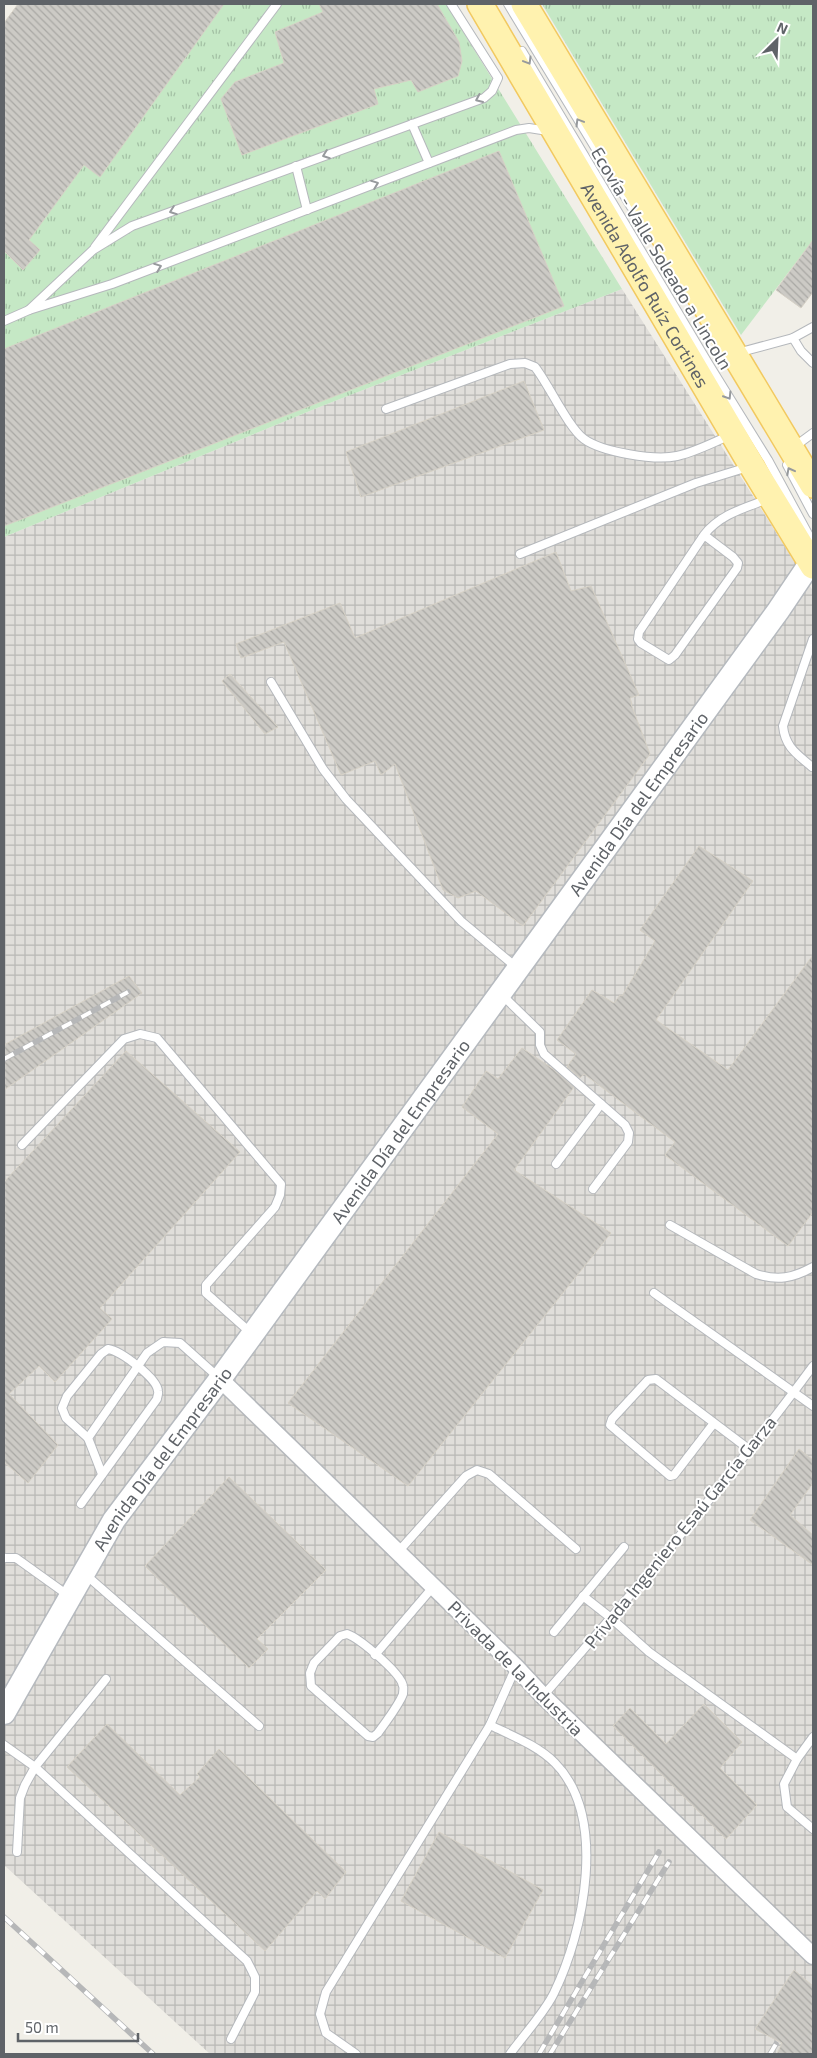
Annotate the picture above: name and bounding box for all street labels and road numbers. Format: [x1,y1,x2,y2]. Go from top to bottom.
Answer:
street label: Ecovía - Valle Soleado a Lincoln [587,143,737,373]
street label: Avenida Adolfo Ruíz Cortines [577,178,714,391]
street label: Avenida Día del Empresario [564,707,712,900]
street label: Avenida Día del Empresario [326,1035,474,1227]
street label: Avenida Día del Empresario [88,1362,236,1554]
street label: Privada Ingeniero Esaú García Garza [579,1411,781,1653]
street label: Privada de la Industria [444,1596,588,1740]

